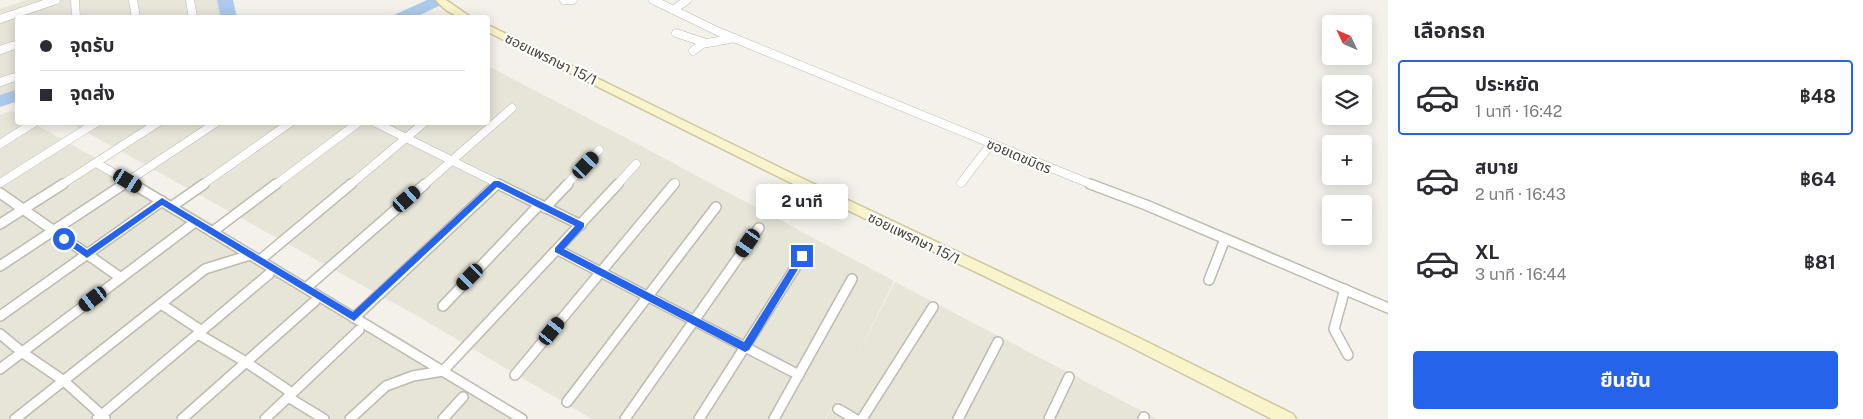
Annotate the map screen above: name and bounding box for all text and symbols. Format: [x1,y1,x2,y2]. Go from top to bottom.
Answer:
north arrow [1322,15,1372,65]
map controls [1322,15,1372,245]
text: เลือกรถ [1413,17,1486,43]
street label: ซอยแพรกษา 15/1 [503,30,599,88]
text: จุดรับ [70,34,115,56]
text: ประหยัด [1475,73,1539,95]
button: layers [1322,75,1372,125]
icon: car [1415,75,1460,120]
text: จุดส่ง [70,82,115,104]
text: ฿48 [1800,85,1836,107]
text: 1 นาที · 16:42 [1475,102,1562,121]
street label: ซอยเดชมิตร [984,135,1054,177]
button: + [1322,135,1372,185]
car [570,149,601,181]
text: สบาย [1475,156,1519,178]
icon: car [1415,158,1460,203]
car [111,167,144,195]
text: ฿64 [1800,168,1836,190]
car [390,183,423,215]
callout: 2 นาที [756,184,848,218]
text: 2 นาที · 16:43 [1475,185,1566,204]
text: 2 นาที [781,192,823,211]
button: − [1322,195,1372,245]
street label: ซอยแพรกษา 15/1 [866,209,962,267]
car [733,226,762,260]
route start [53,228,75,250]
icon: car [1415,241,1460,286]
text: XL [1475,241,1500,263]
route end [791,245,813,267]
text: ฿81 [1804,251,1836,273]
car [454,261,485,293]
text: 3 นาที · 16:44 [1475,265,1566,284]
car [76,284,109,314]
car [536,315,567,347]
button: ยืนยัน [1413,351,1838,409]

